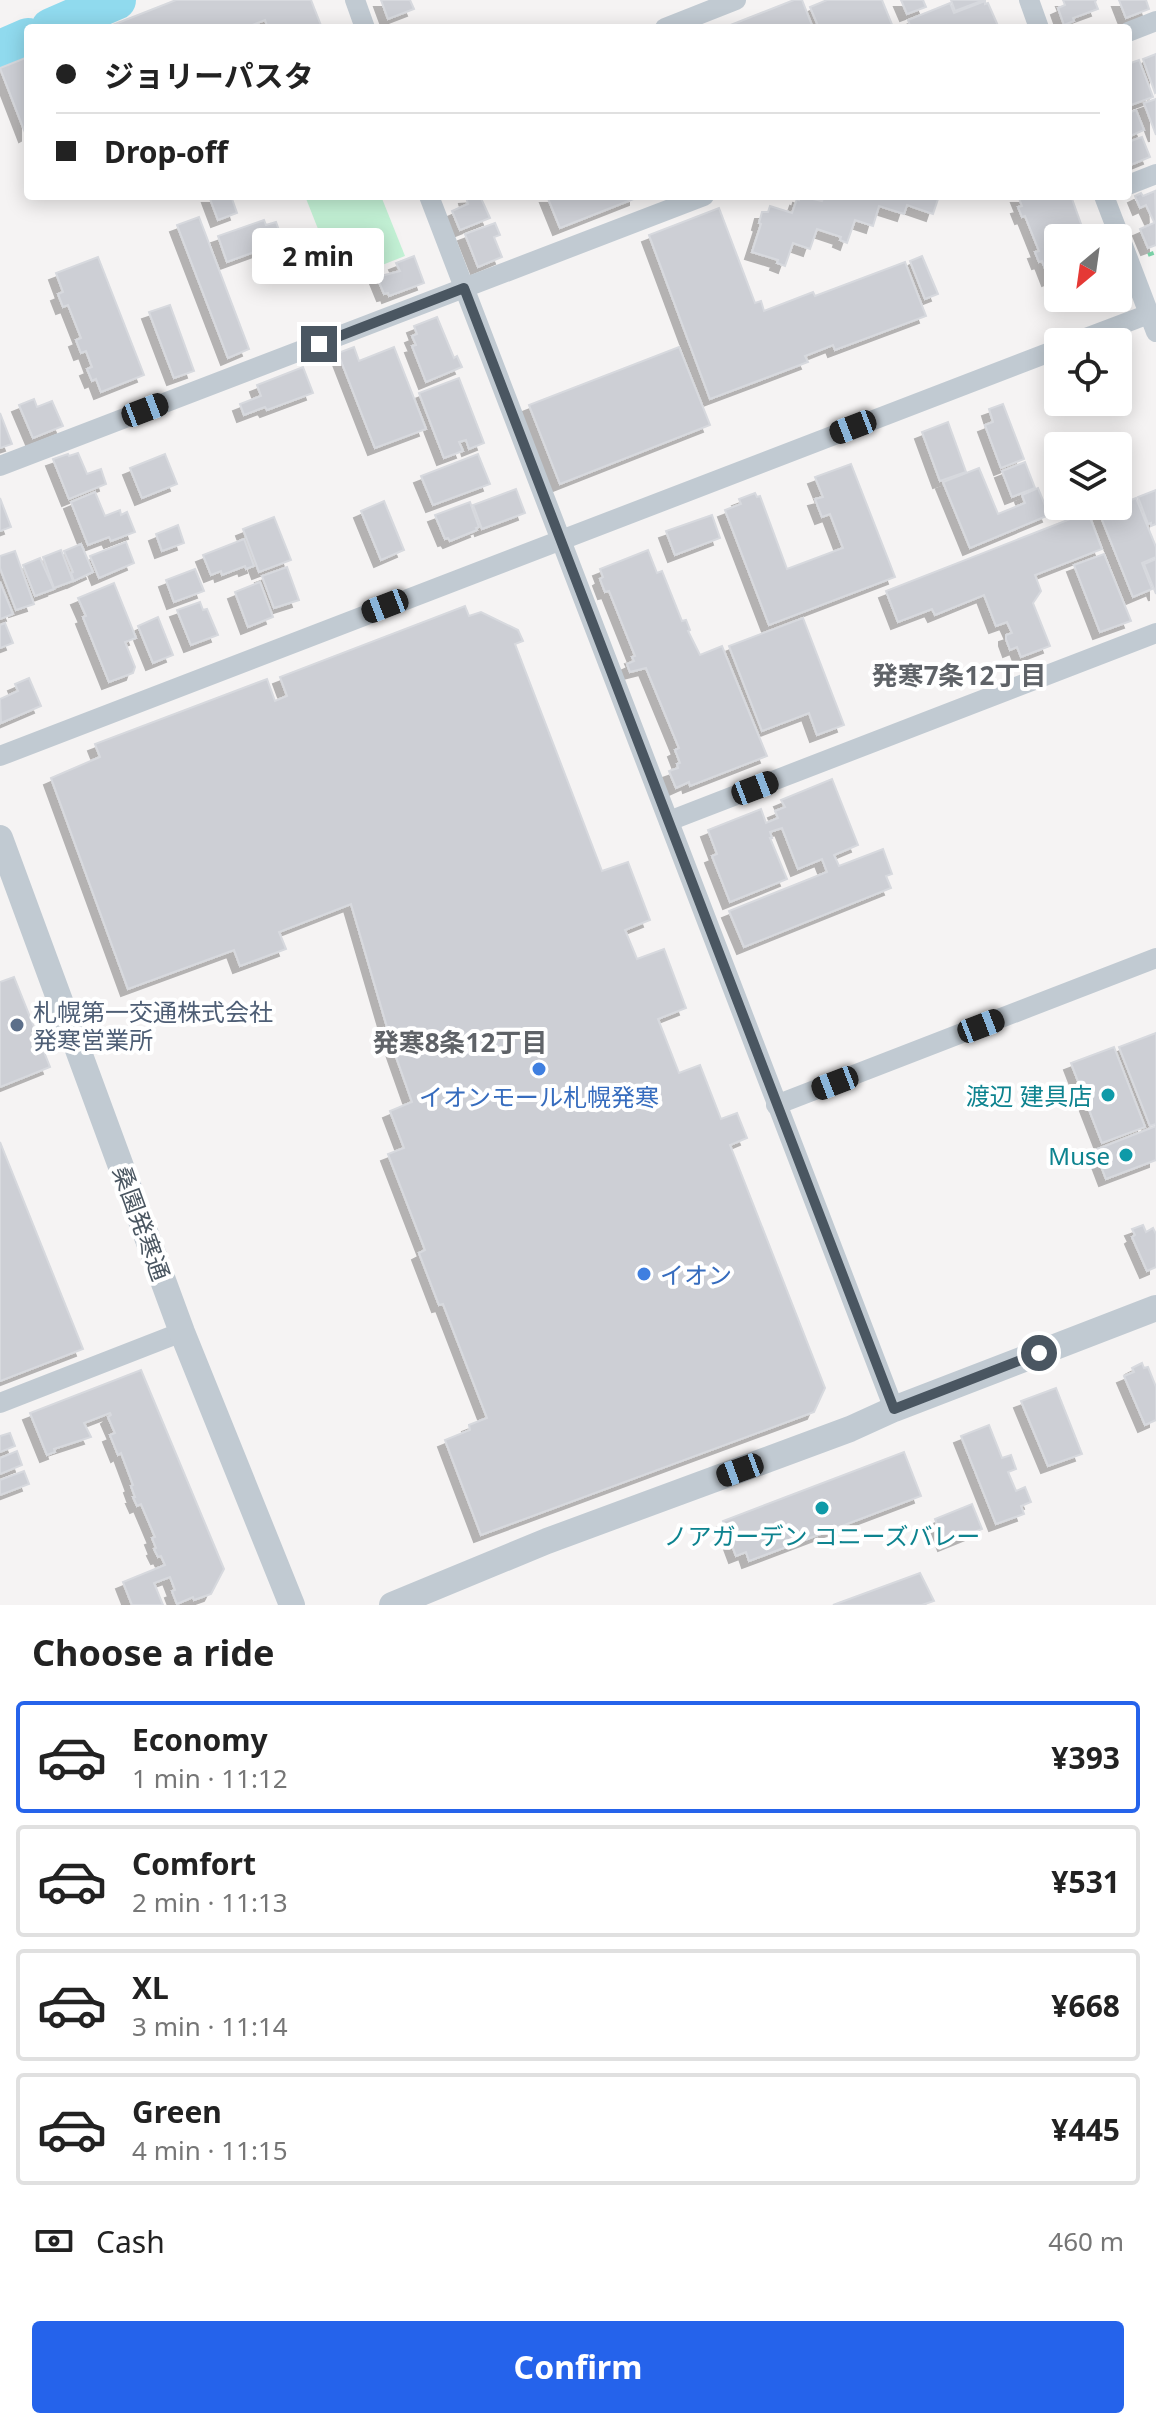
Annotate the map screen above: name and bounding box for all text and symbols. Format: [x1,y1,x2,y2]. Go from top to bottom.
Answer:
text: ジョリーパスタ [104,55,314,96]
text: Drop-off [104,131,228,172]
north arrow [1044,224,1132,312]
map controls [1044,224,1132,520]
callout: 2 min [253,228,385,284]
text: 2 min [282,238,354,274]
route end [301,326,337,362]
button: locate [1044,328,1132,416]
car [118,390,172,430]
car [826,407,880,447]
button: layers [1044,432,1132,520]
car [358,586,412,626]
district label: 発寒7条12丁目 [872,657,1046,693]
car [728,768,782,808]
place label: 札幌第一交通株式会社 発寒営業所 [33,995,273,1056]
car [954,1006,1008,1046]
marker: 札幌第一交通株式会社 発寒営業所 [8,1016,26,1034]
district label: 発寒8条12丁目 [373,1024,547,1060]
marker: イオンモール札幌発寒 [530,1060,548,1078]
car [808,1063,862,1103]
place label: 渡辺 建具店 [966,1079,1092,1112]
place label: イオンモール札幌発寒 [419,1080,659,1113]
marker: 渡辺 建具店 [1099,1086,1117,1104]
place label: Muse [1048,1139,1110,1172]
marker: Muse [1117,1146,1135,1164]
street label: 桑園発寒通 [106,1161,178,1285]
place label: イオン [660,1258,732,1291]
marker: イオン [635,1265,653,1283]
route start [1021,1335,1057,1371]
car [713,1451,767,1489]
marker: ノアガーデン コニーズバレー [813,1499,831,1517]
place label: ノアガーデン コニーズバレー [663,1519,981,1552]
text: Choose a ride [32,1628,274,1677]
text: Economy [132,1719,268,1760]
icon: car [36,1721,108,1793]
text: ¥393 [1051,1737,1120,1778]
text: 1 min · 11:12 [132,1760,288,1796]
text: Comfort [132,1843,256,1884]
icon: car [36,1845,108,1917]
text: ¥531 [1051,1861,1120,1902]
text: 2 min · 11:13 [132,1884,288,1920]
text: XL [132,1967,169,2008]
icon: car [36,1969,108,2041]
text: ¥668 [1051,1985,1120,2026]
text: 3 min · 11:14 [132,2008,288,2044]
text: Green [132,2091,222,2132]
icon: car [36,2093,108,2165]
text: ¥445 [1051,2109,1120,2150]
text: 4 min · 11:15 [132,2132,288,2168]
icon: cash [32,2219,76,2263]
text: Cash [96,2221,165,2262]
text: 460 m [1048,2223,1124,2259]
button: Confirm [32,2321,1124,2413]

